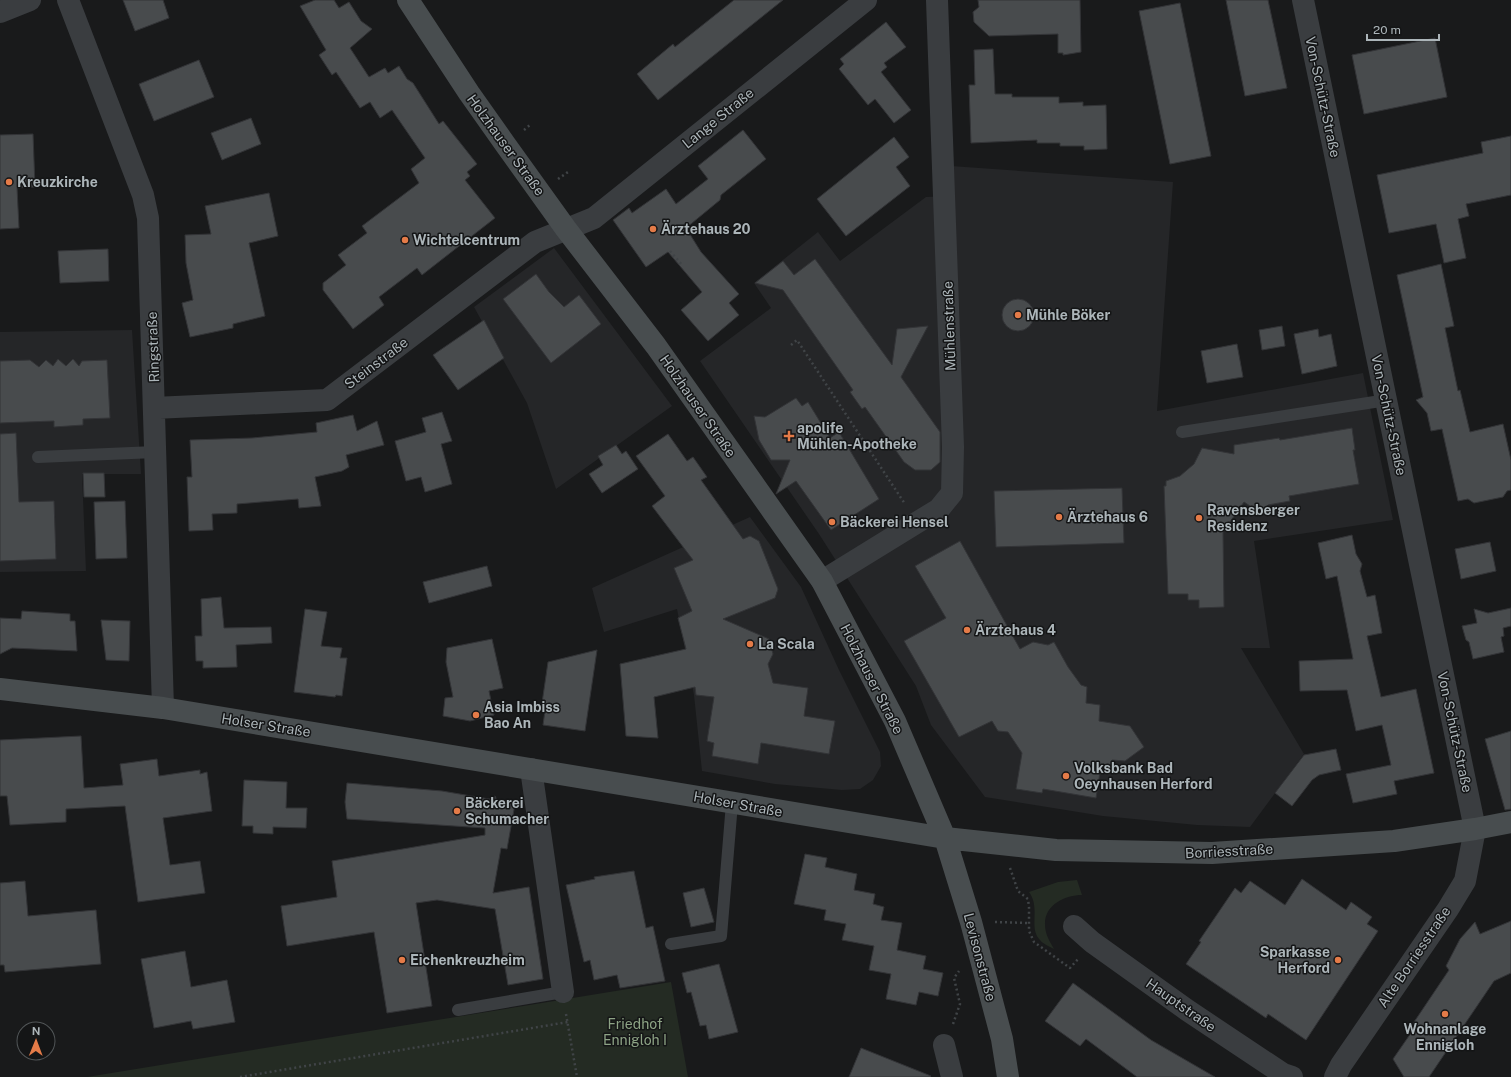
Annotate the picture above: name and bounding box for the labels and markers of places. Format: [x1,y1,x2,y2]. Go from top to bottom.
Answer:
place label: Kreuzkirche [17,174,98,190]
marker: Kreuzkirche [4,177,14,187]
place label: Ärztehaus 20 [661,220,751,237]
marker: Ärztehaus 20 [648,224,658,234]
place label: Wichtelcentrum [413,232,520,248]
marker: Wichtelcentrum [400,235,410,245]
place label: Mühle Böker [1026,307,1110,323]
marker: Mühle Böker [1013,310,1023,320]
place label: apolife Mühlen-Apotheke [797,420,917,452]
marker: apolife Mühlen-Apotheke [784,431,794,441]
place label: Ravensberger Residenz [1207,502,1300,534]
place label: Ärztehaus 6 [1067,508,1148,525]
marker: Ärztehaus 6 [1054,512,1064,522]
marker: Ravensberger Residenz [1194,513,1204,523]
place label: Bäckerei Hensel [840,514,949,530]
marker: Bäckerei Hensel [827,517,837,527]
place label: Ärztehaus 4 [975,621,1056,638]
marker: Ärztehaus 4 [962,625,972,635]
place label: La Scala [758,636,815,652]
marker: La Scala [745,639,755,649]
place label: Asia Imbiss Bao An [484,699,560,731]
marker: Asia Imbiss Bao An [471,710,481,720]
place label: Volksbank Bad Oeynhausen Herford [1074,760,1212,792]
marker: Volksbank Bad Oeynhausen Herford [1061,771,1071,781]
place label: Bäckerei Schumacher [465,795,549,827]
marker: Bäckerei Schumacher [452,806,462,816]
place label: Sparkasse Herford [1260,944,1330,976]
place label: Eichenkreuzheim [410,952,525,968]
marker: Eichenkreuzheim [397,955,407,965]
marker: Sparkasse Herford [1333,955,1343,965]
marker: Wohnanlage Ennigloh [1440,1009,1450,1019]
place label: Wohnanlage Ennigloh [1404,1021,1486,1053]

